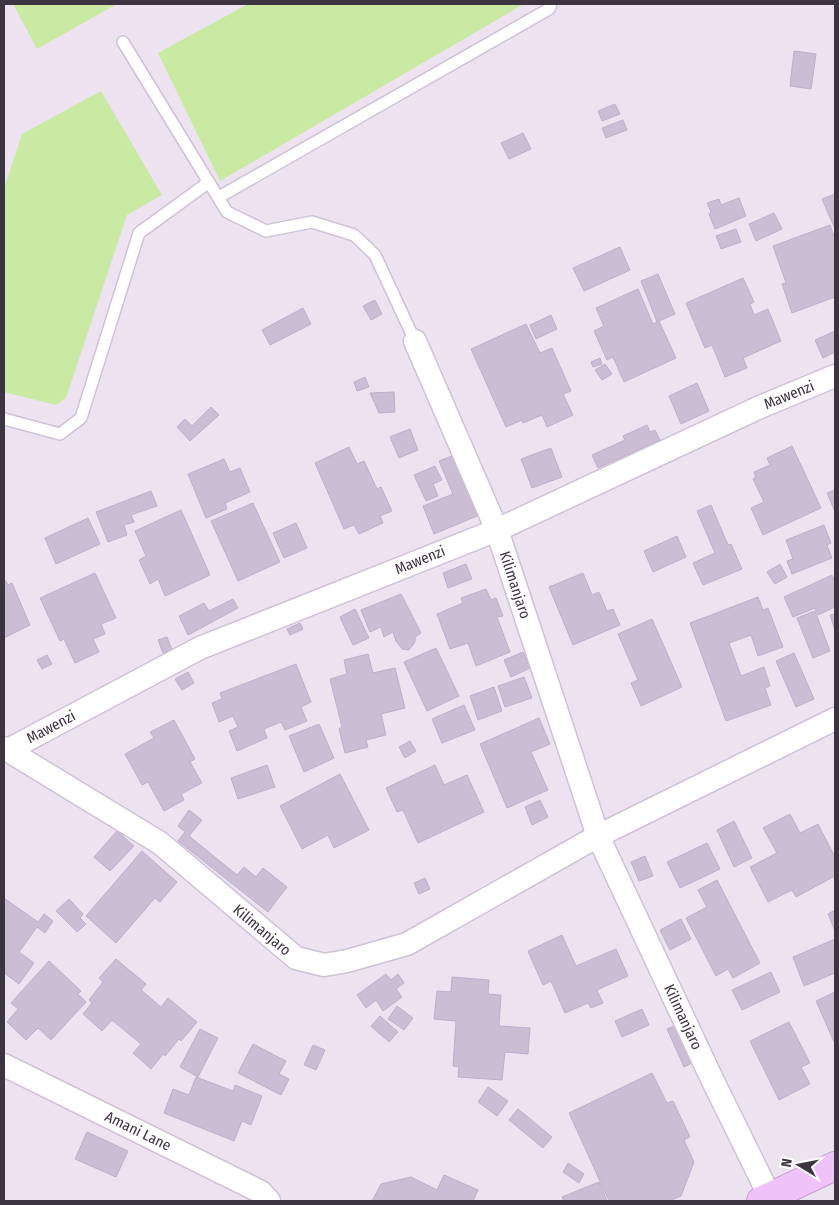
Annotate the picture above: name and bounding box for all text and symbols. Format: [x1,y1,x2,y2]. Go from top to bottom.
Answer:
street label: Mawenzi [761,377,817,413]
street label: Mawenzi [392,542,448,578]
street label: Kilimanjaro [496,549,534,621]
street label: Mawenzi [23,707,79,747]
street label: Kilimanjaro [229,901,295,959]
street label: Kilimanjaro [660,981,706,1053]
street label: Amani Lane [102,1107,174,1155]
north arrow [774,1140,824,1190]
text: N [778,1157,796,1168]

